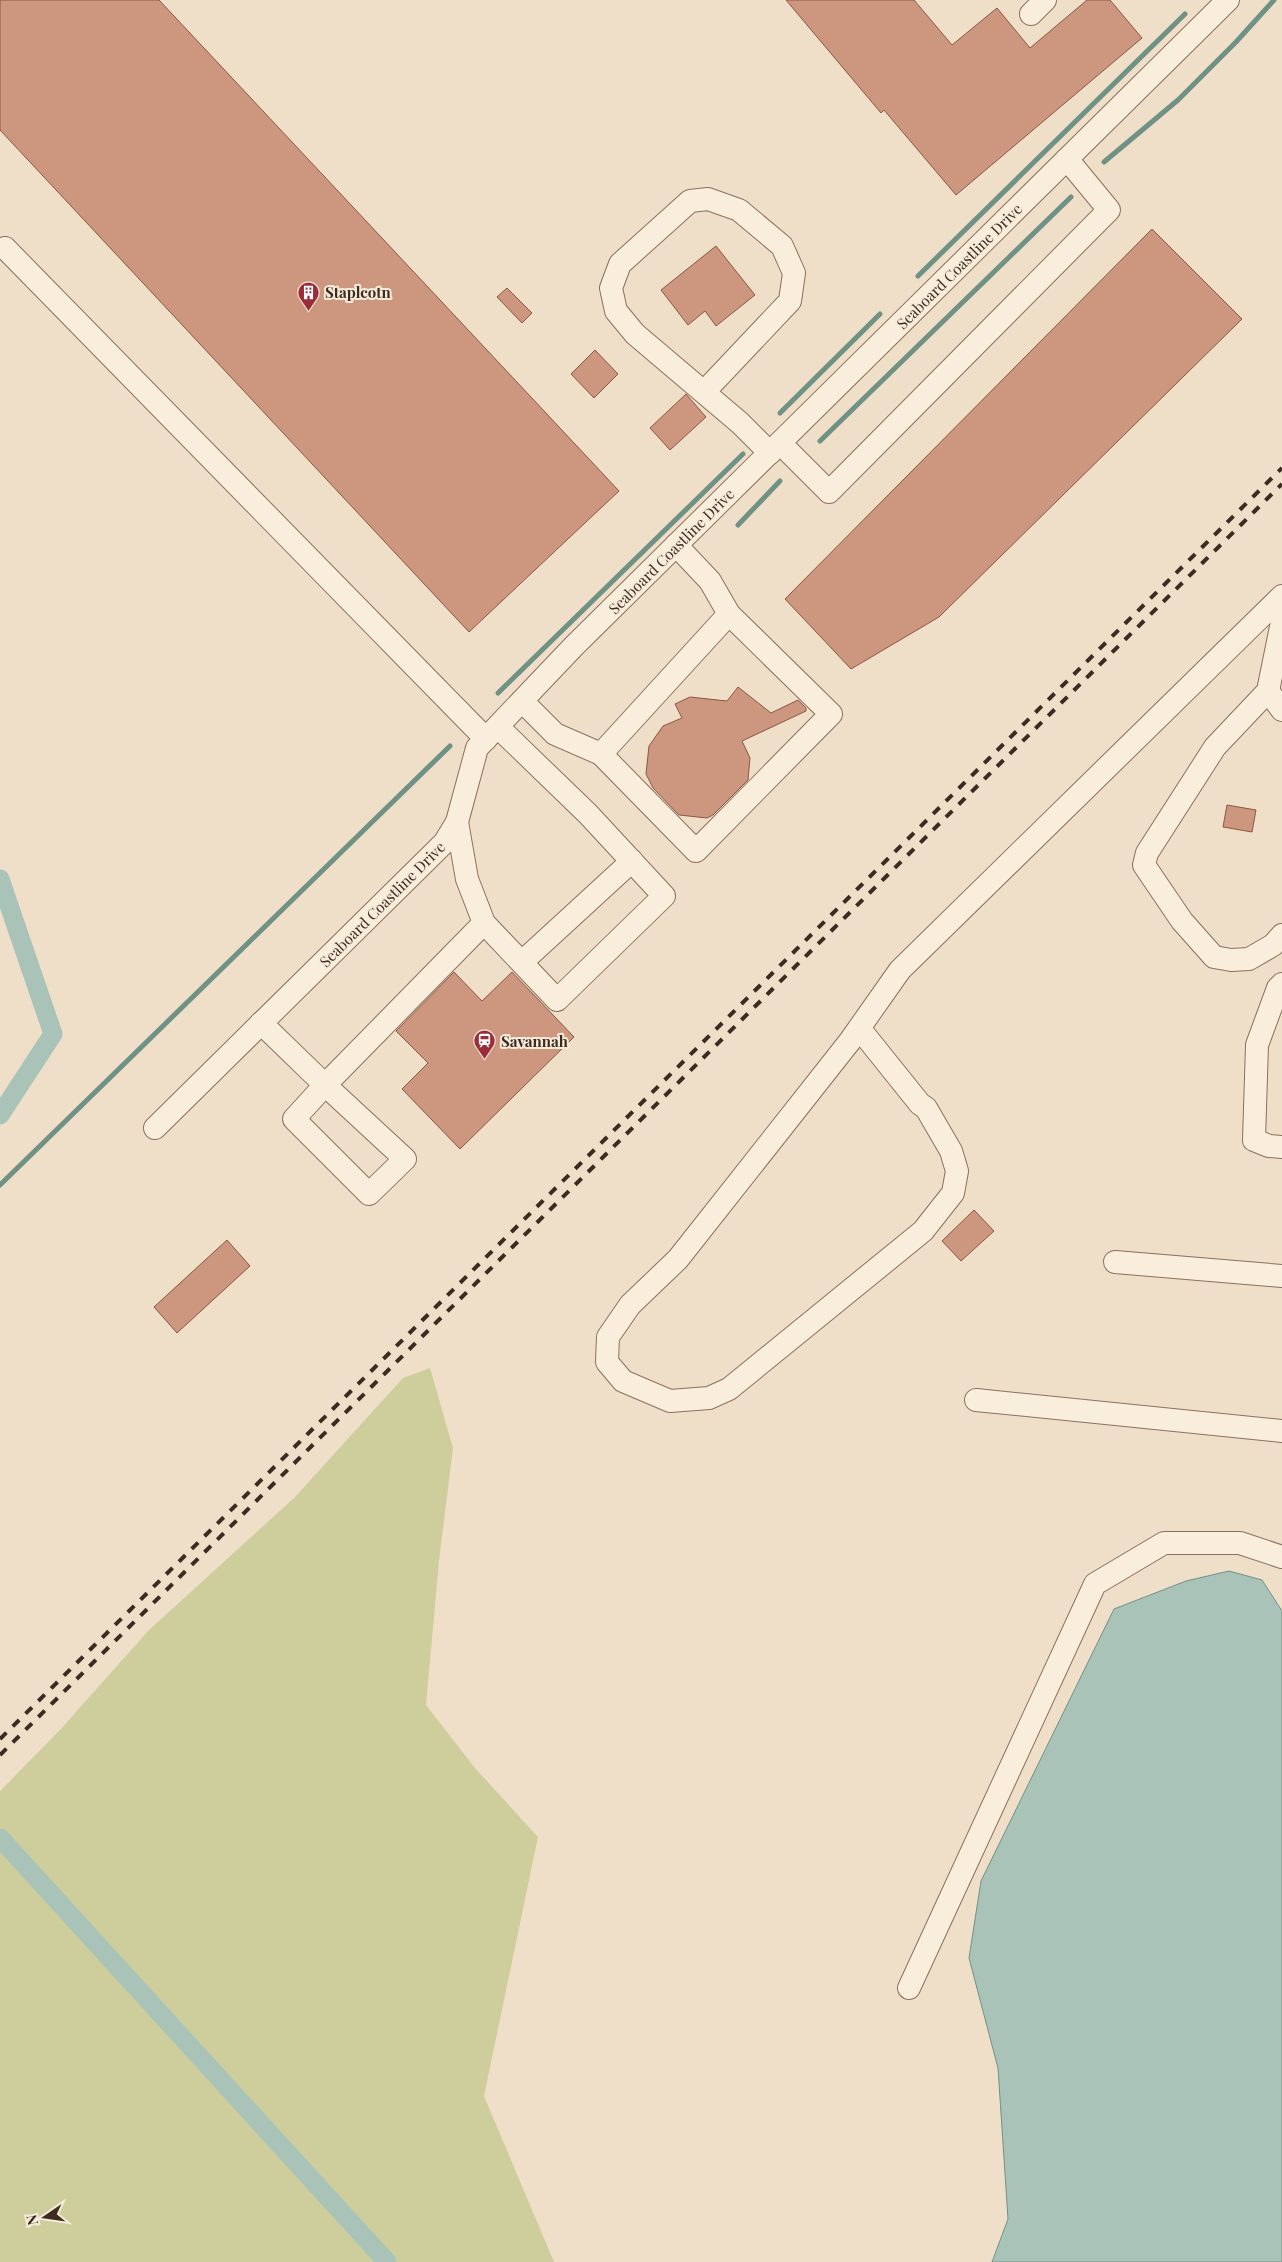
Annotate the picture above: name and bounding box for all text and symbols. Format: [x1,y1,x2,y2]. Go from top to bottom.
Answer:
street label: Seaboard Coastline Drive [892,199,1026,333]
building icon: Staplcotn [297,280,321,311]
place label: Staplcotn [325,282,392,302]
street label: Seaboard Coastline Drive [604,484,738,618]
street label: Seaboard Coastline Drive [315,837,449,971]
station icon: Savannah [473,1029,497,1060]
place label: Savannah [501,1031,568,1051]
north arrow [20,2192,70,2242]
text: N [21,2213,42,2227]

